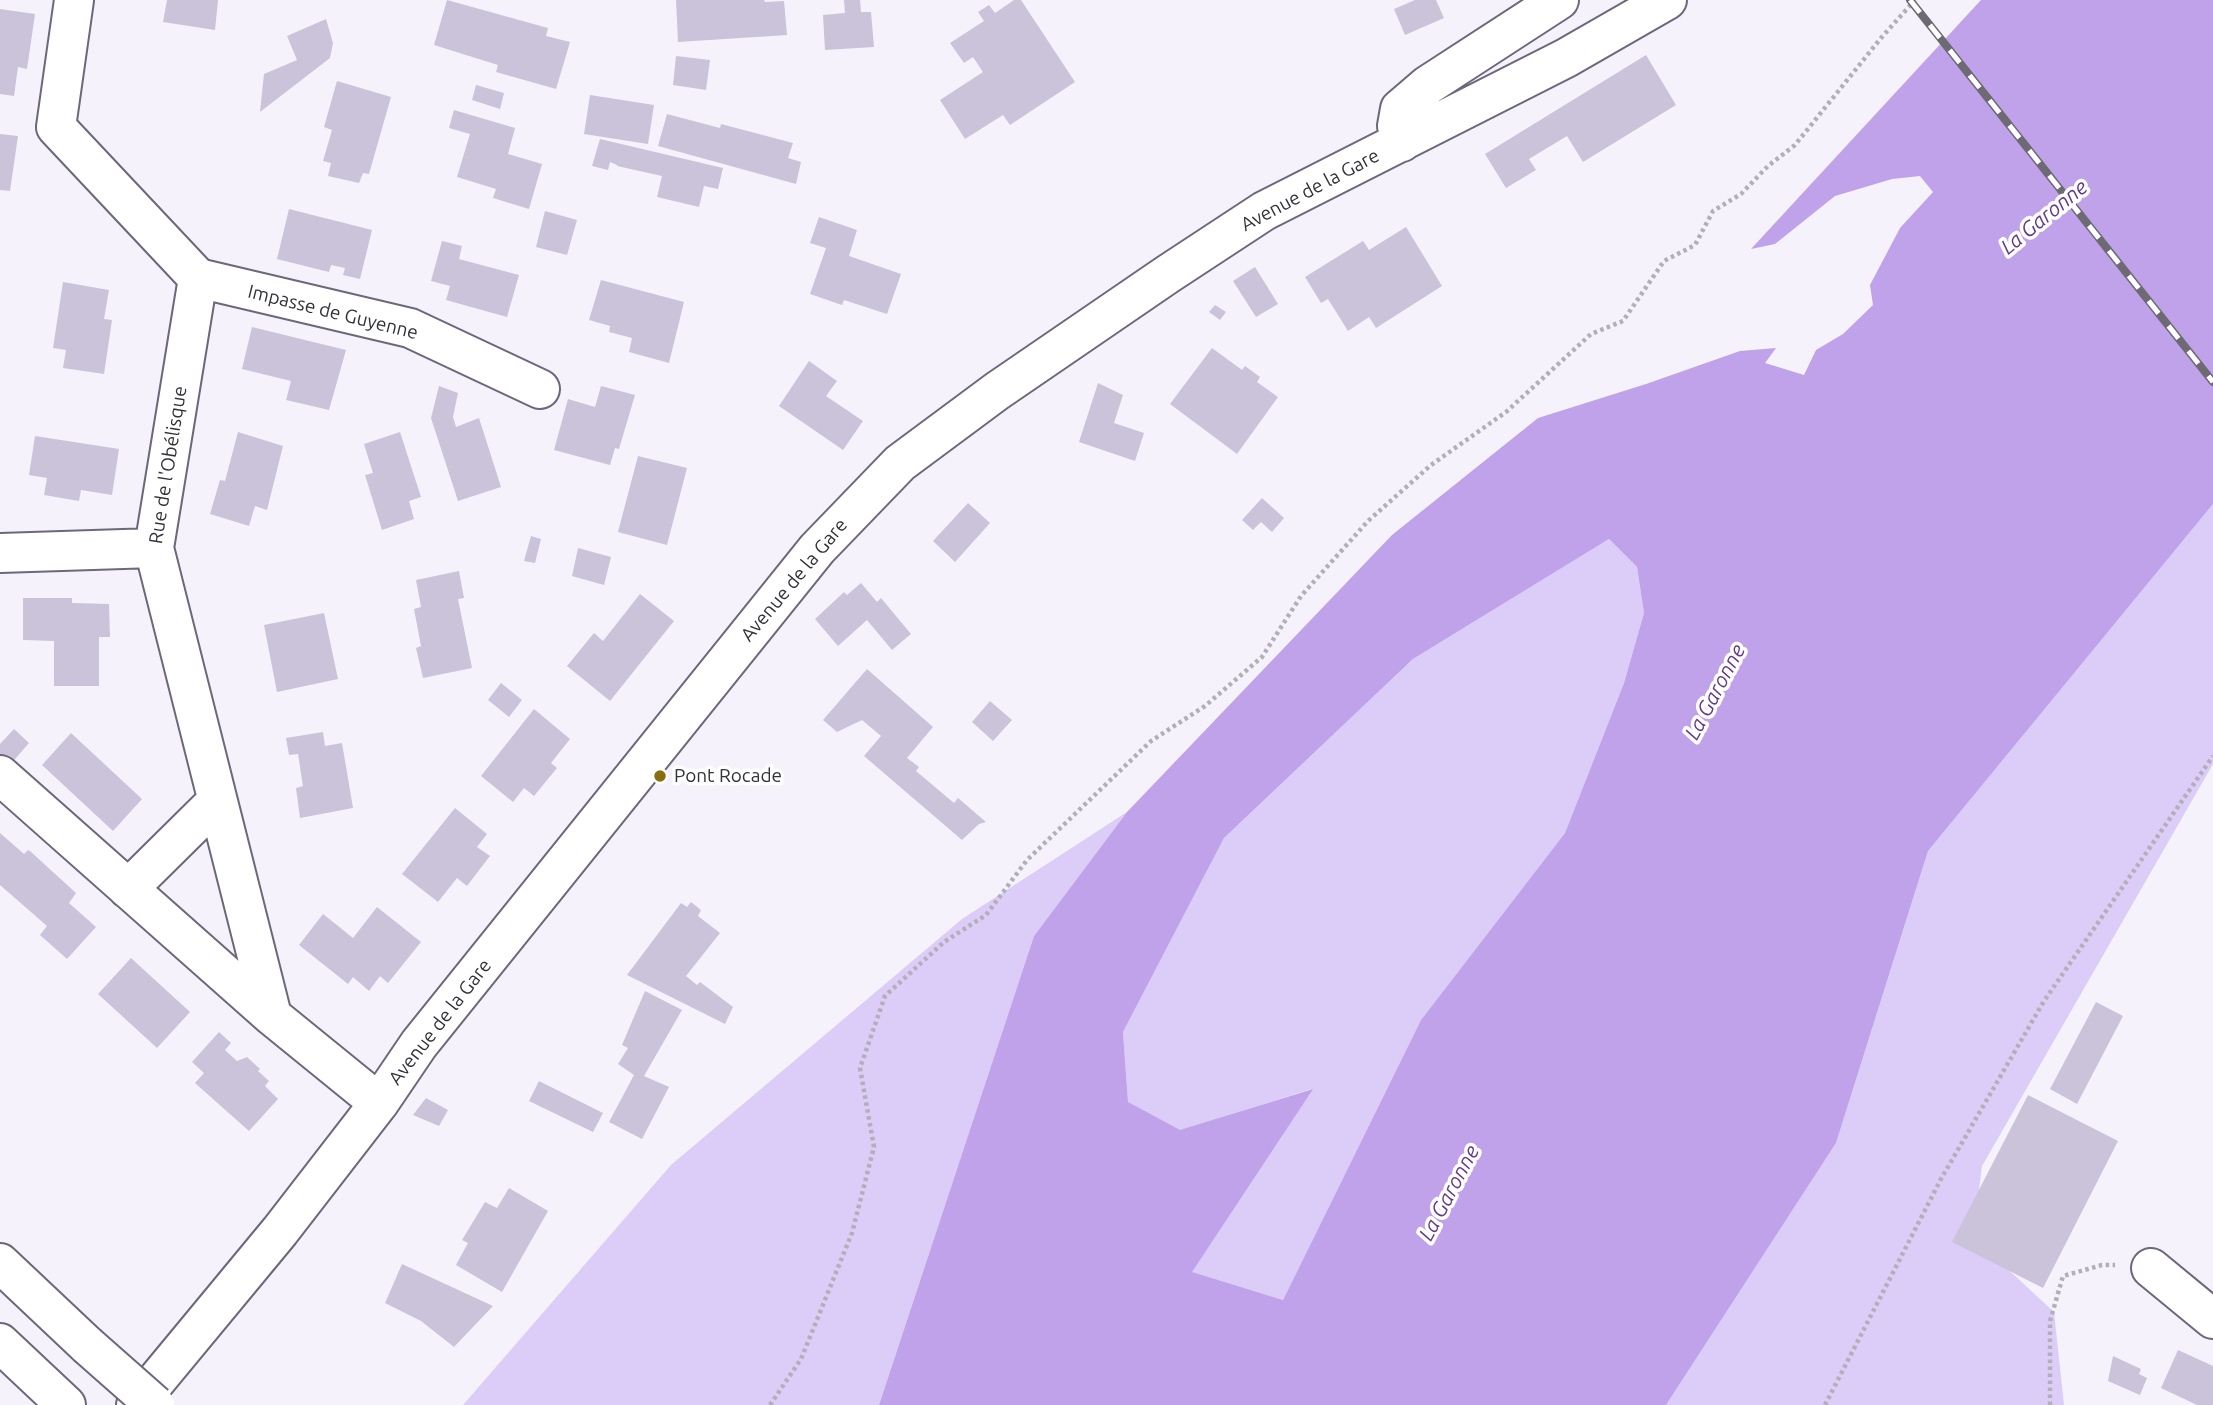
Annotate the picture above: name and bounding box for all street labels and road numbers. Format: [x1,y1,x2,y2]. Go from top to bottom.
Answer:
street label: Avenue de la Gare [1237,144,1383,236]
street label: Impasse de Guyenne [246,280,420,344]
street label: Rue de l'Obélisque [144,384,192,546]
street label: Avenue de la Gare [736,514,852,646]
street label: Avenue de la Gare [384,955,496,1089]

